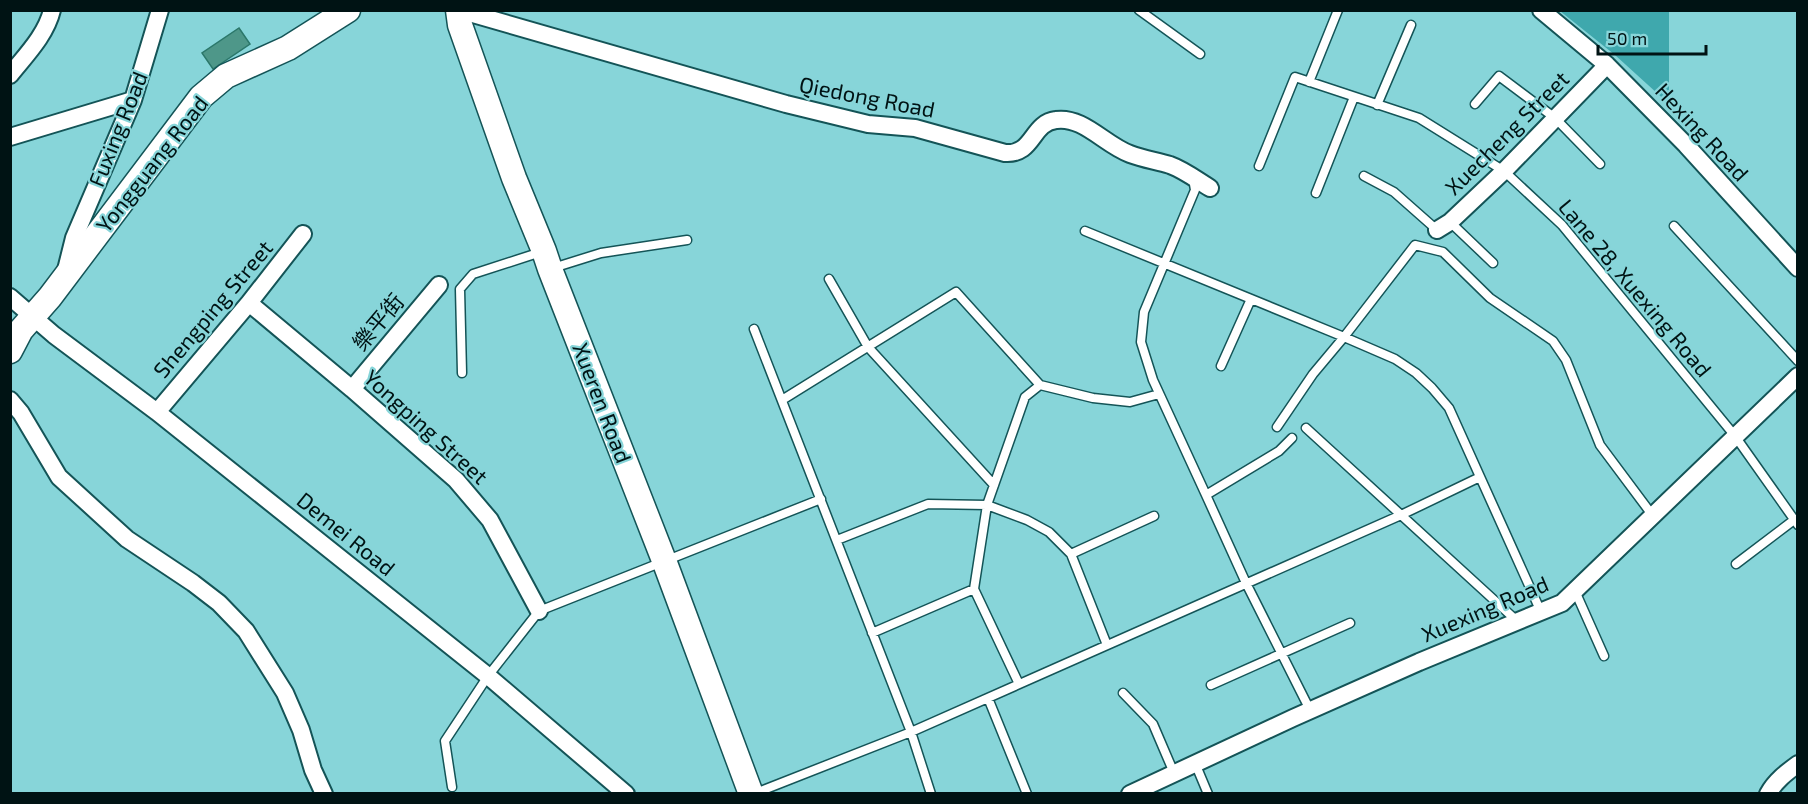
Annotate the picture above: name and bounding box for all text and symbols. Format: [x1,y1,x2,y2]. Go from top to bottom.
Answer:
scale bar [1598,18,1706,56]
text: 50 m [1607,27,1647,49]
street label: Xuecheng Street [1439,65,1574,200]
street label: Fuxing Road [82,67,152,190]
street label: Qiedong Road [797,70,937,123]
street label: Hexing Road [1651,77,1755,186]
street label: Yongguang Road [90,90,213,237]
street label: Lane 28, Xuexing Road [1554,193,1718,381]
street label: Shengping Street [147,234,277,382]
street label: 樂平街 [346,288,408,355]
street label: Xueren Road [568,339,638,466]
street label: Yongping Street [359,364,494,489]
street label: Demei Road [292,486,401,581]
street label: Xuexing Road [1417,570,1552,647]

